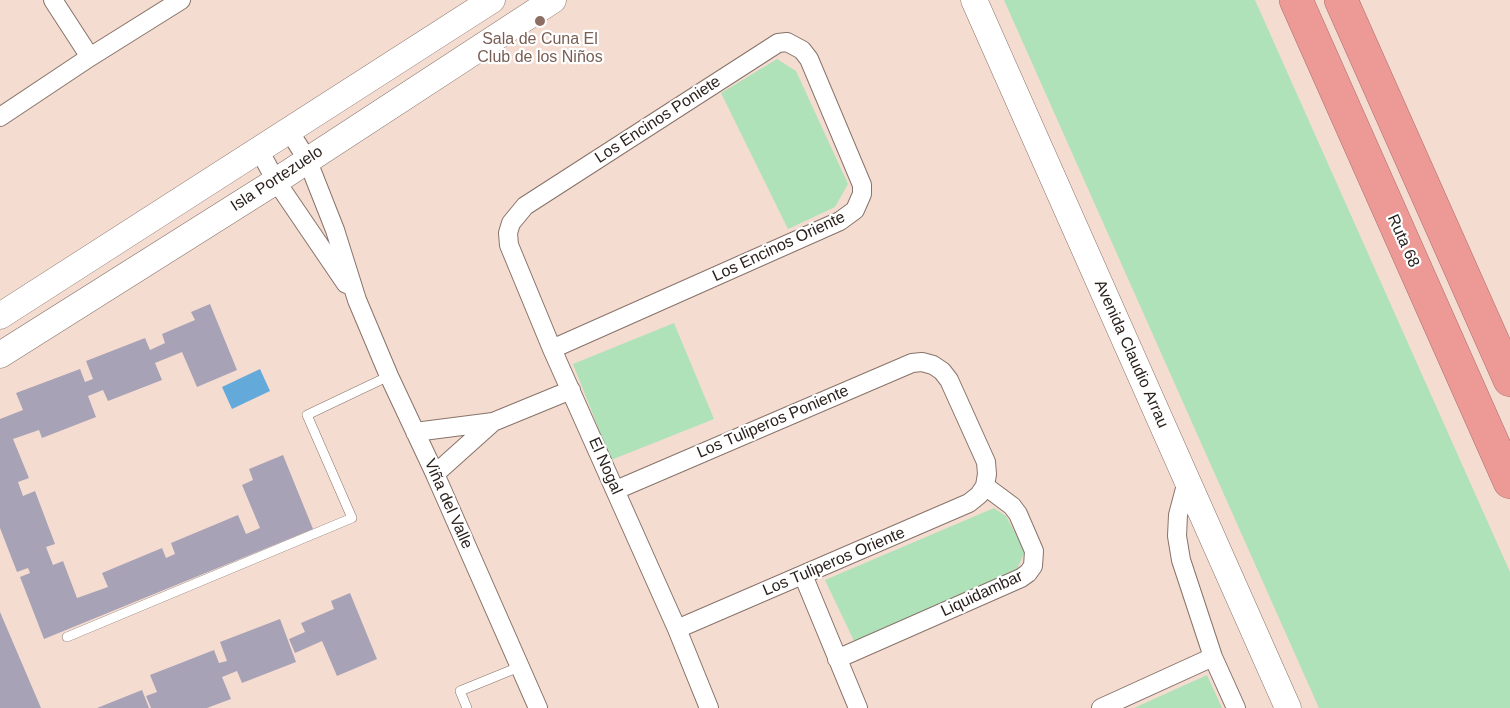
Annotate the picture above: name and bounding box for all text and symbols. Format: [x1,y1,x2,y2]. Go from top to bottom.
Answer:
marker: Sala de Cuna El Club de los Niños [533,14,547,28]
place label: Sala de Cuna El Club de los Niños [477,30,603,68]
street label: Los Encinos Poniete [592,72,724,168]
street label: Isla Portezuelo [227,142,327,216]
street label: Los Encinos Oriente [710,208,848,286]
street label: Ruta 68 [1383,211,1423,271]
street label: Avenida Claudio Arrau [1090,277,1172,431]
street label: Los Tuliperos Poniente [694,381,852,463]
street label: El Nogal [584,434,626,498]
street label: Viña del Valle [420,456,476,552]
street label: Los Tuliperos Oriente [760,523,908,601]
street label: Liquidambar [938,567,1026,621]

